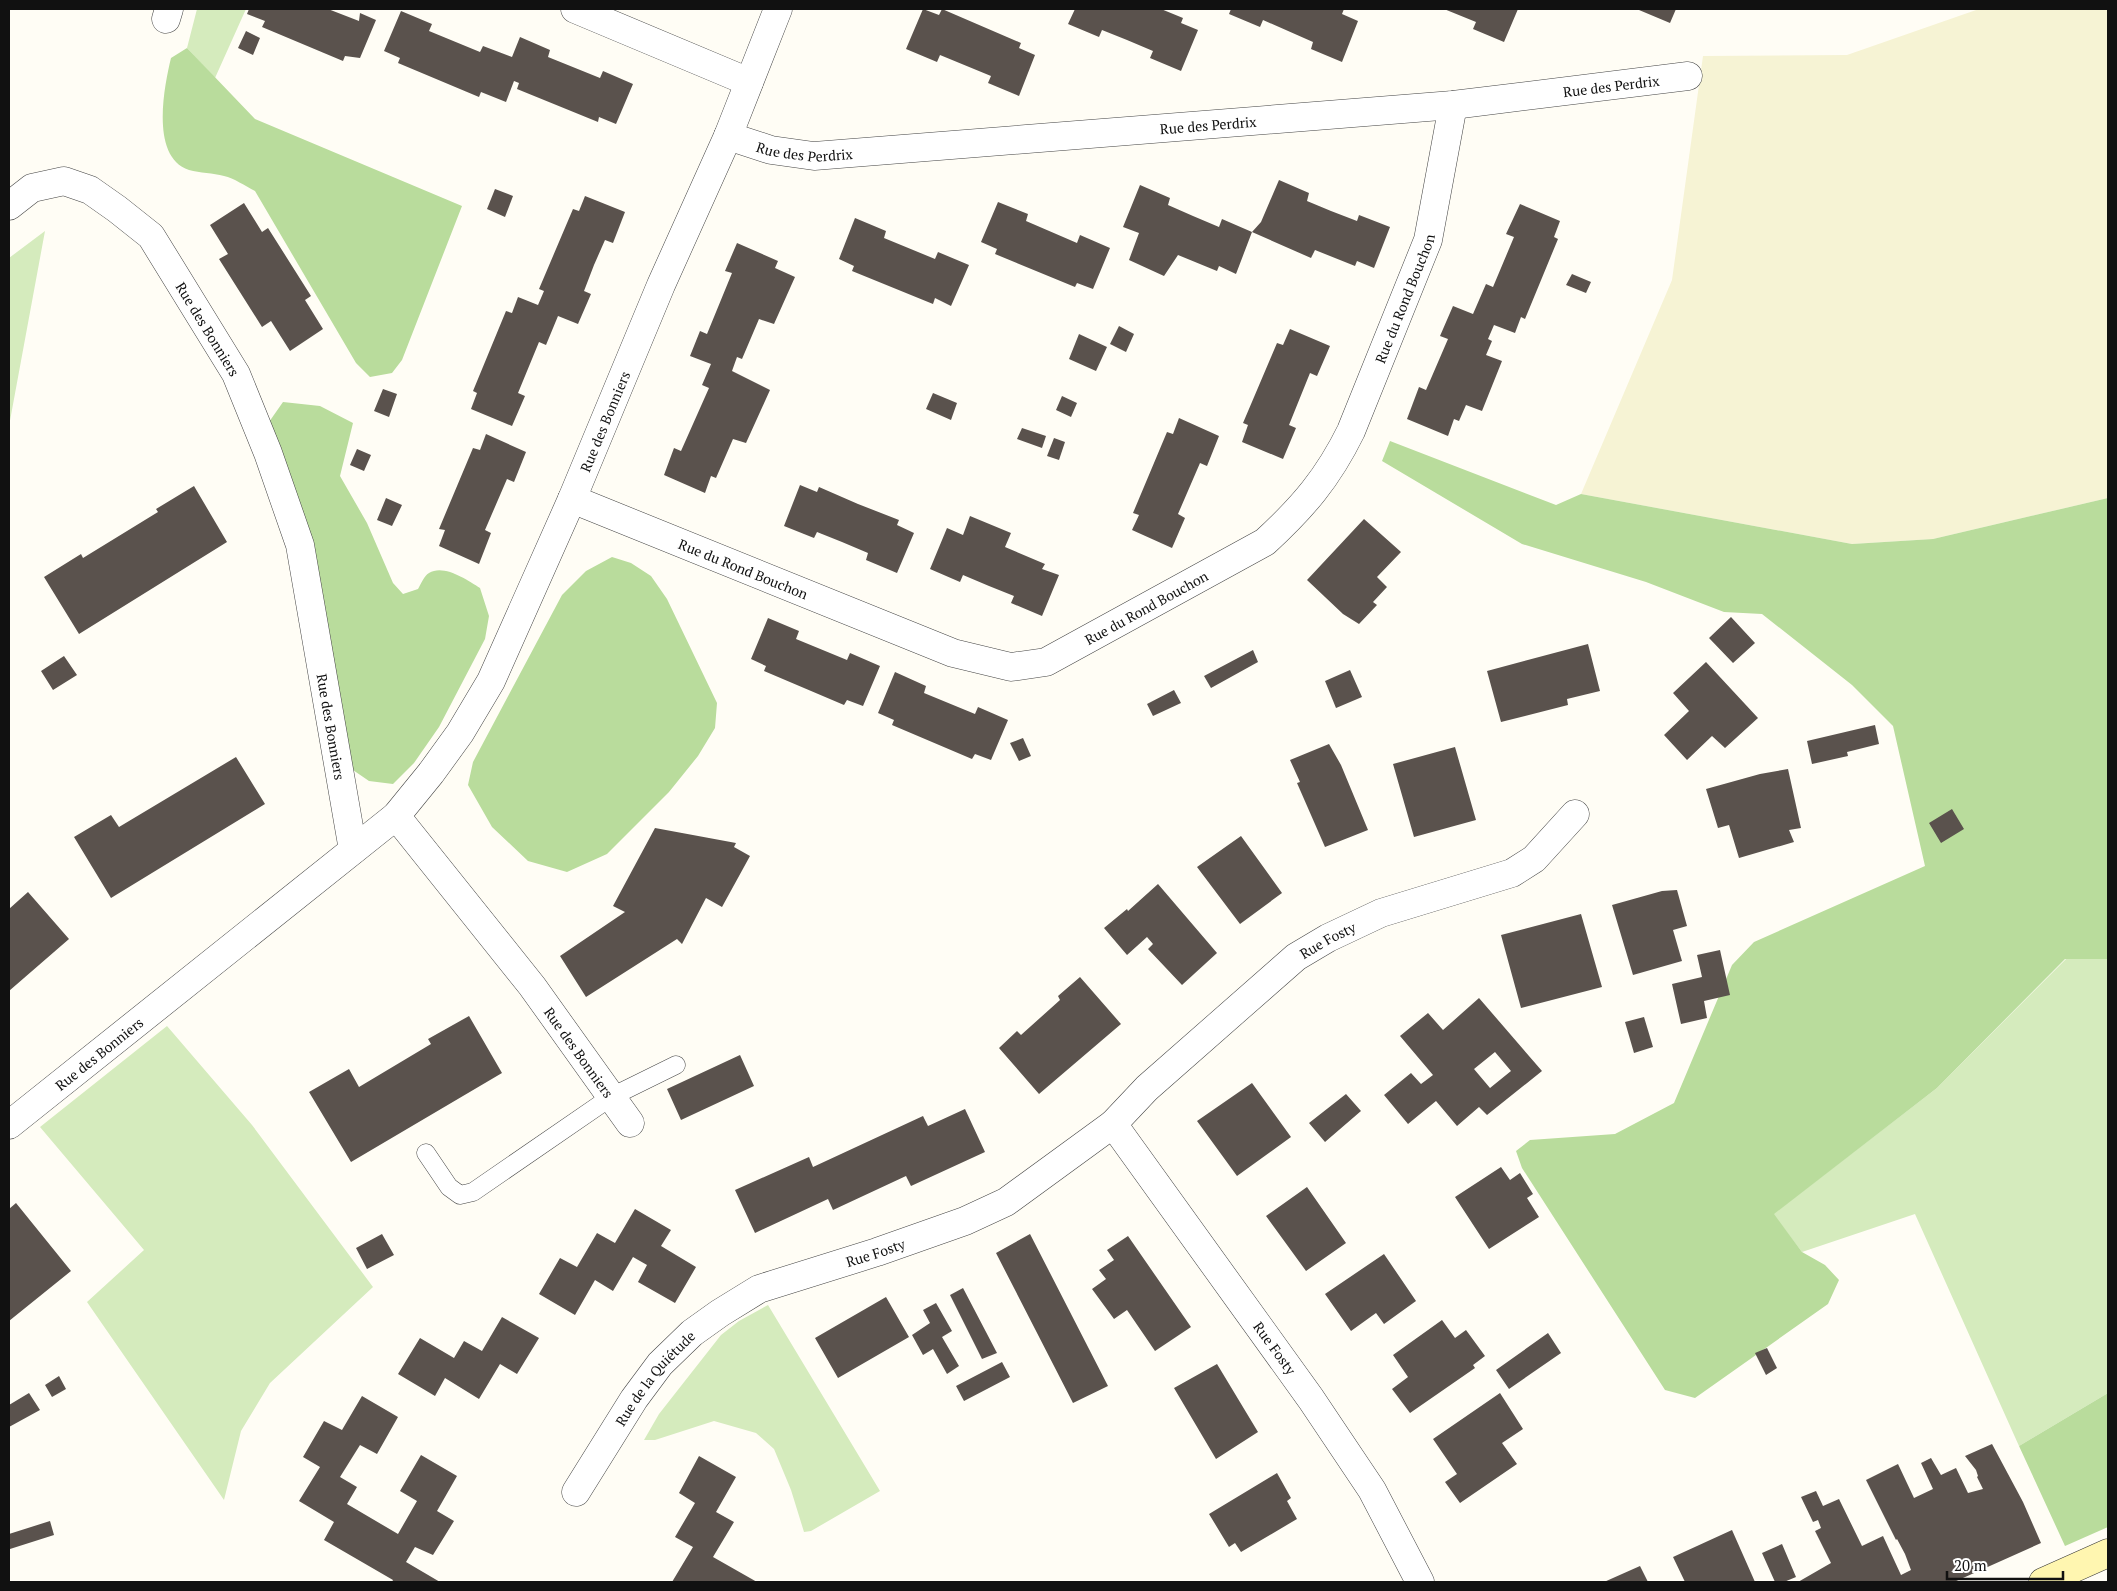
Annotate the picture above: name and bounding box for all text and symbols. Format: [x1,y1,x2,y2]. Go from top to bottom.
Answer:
street label: Rue des Perdrix [1562,70,1661,101]
street label: Rue des Perdrix [1159,111,1258,138]
street label: Rue des Perdrix [754,136,854,166]
street label: Rue du Rond Bouchon [1370,232,1439,366]
street label: Rue des Bonniers [172,278,244,380]
street label: Rue des Bonniers [575,368,634,475]
street label: Rue du Rond Bouchon [676,534,812,603]
street label: Rue du Rond Bouchon [1081,565,1212,649]
street label: Rue des Bonniers [313,672,350,781]
street label: Rue Fosty [1296,917,1359,962]
street label: Rue des Bonniers [540,1003,618,1101]
street label: Rue des Bonniers [51,1012,147,1094]
street label: Rue Fosty [843,1233,908,1271]
street label: Rue Fosty [1249,1318,1301,1379]
street label: Rue de la Quiétude [610,1326,699,1429]
scale bar [1947,1548,2063,1580]
text: 20 m [1954,1555,1987,1575]

